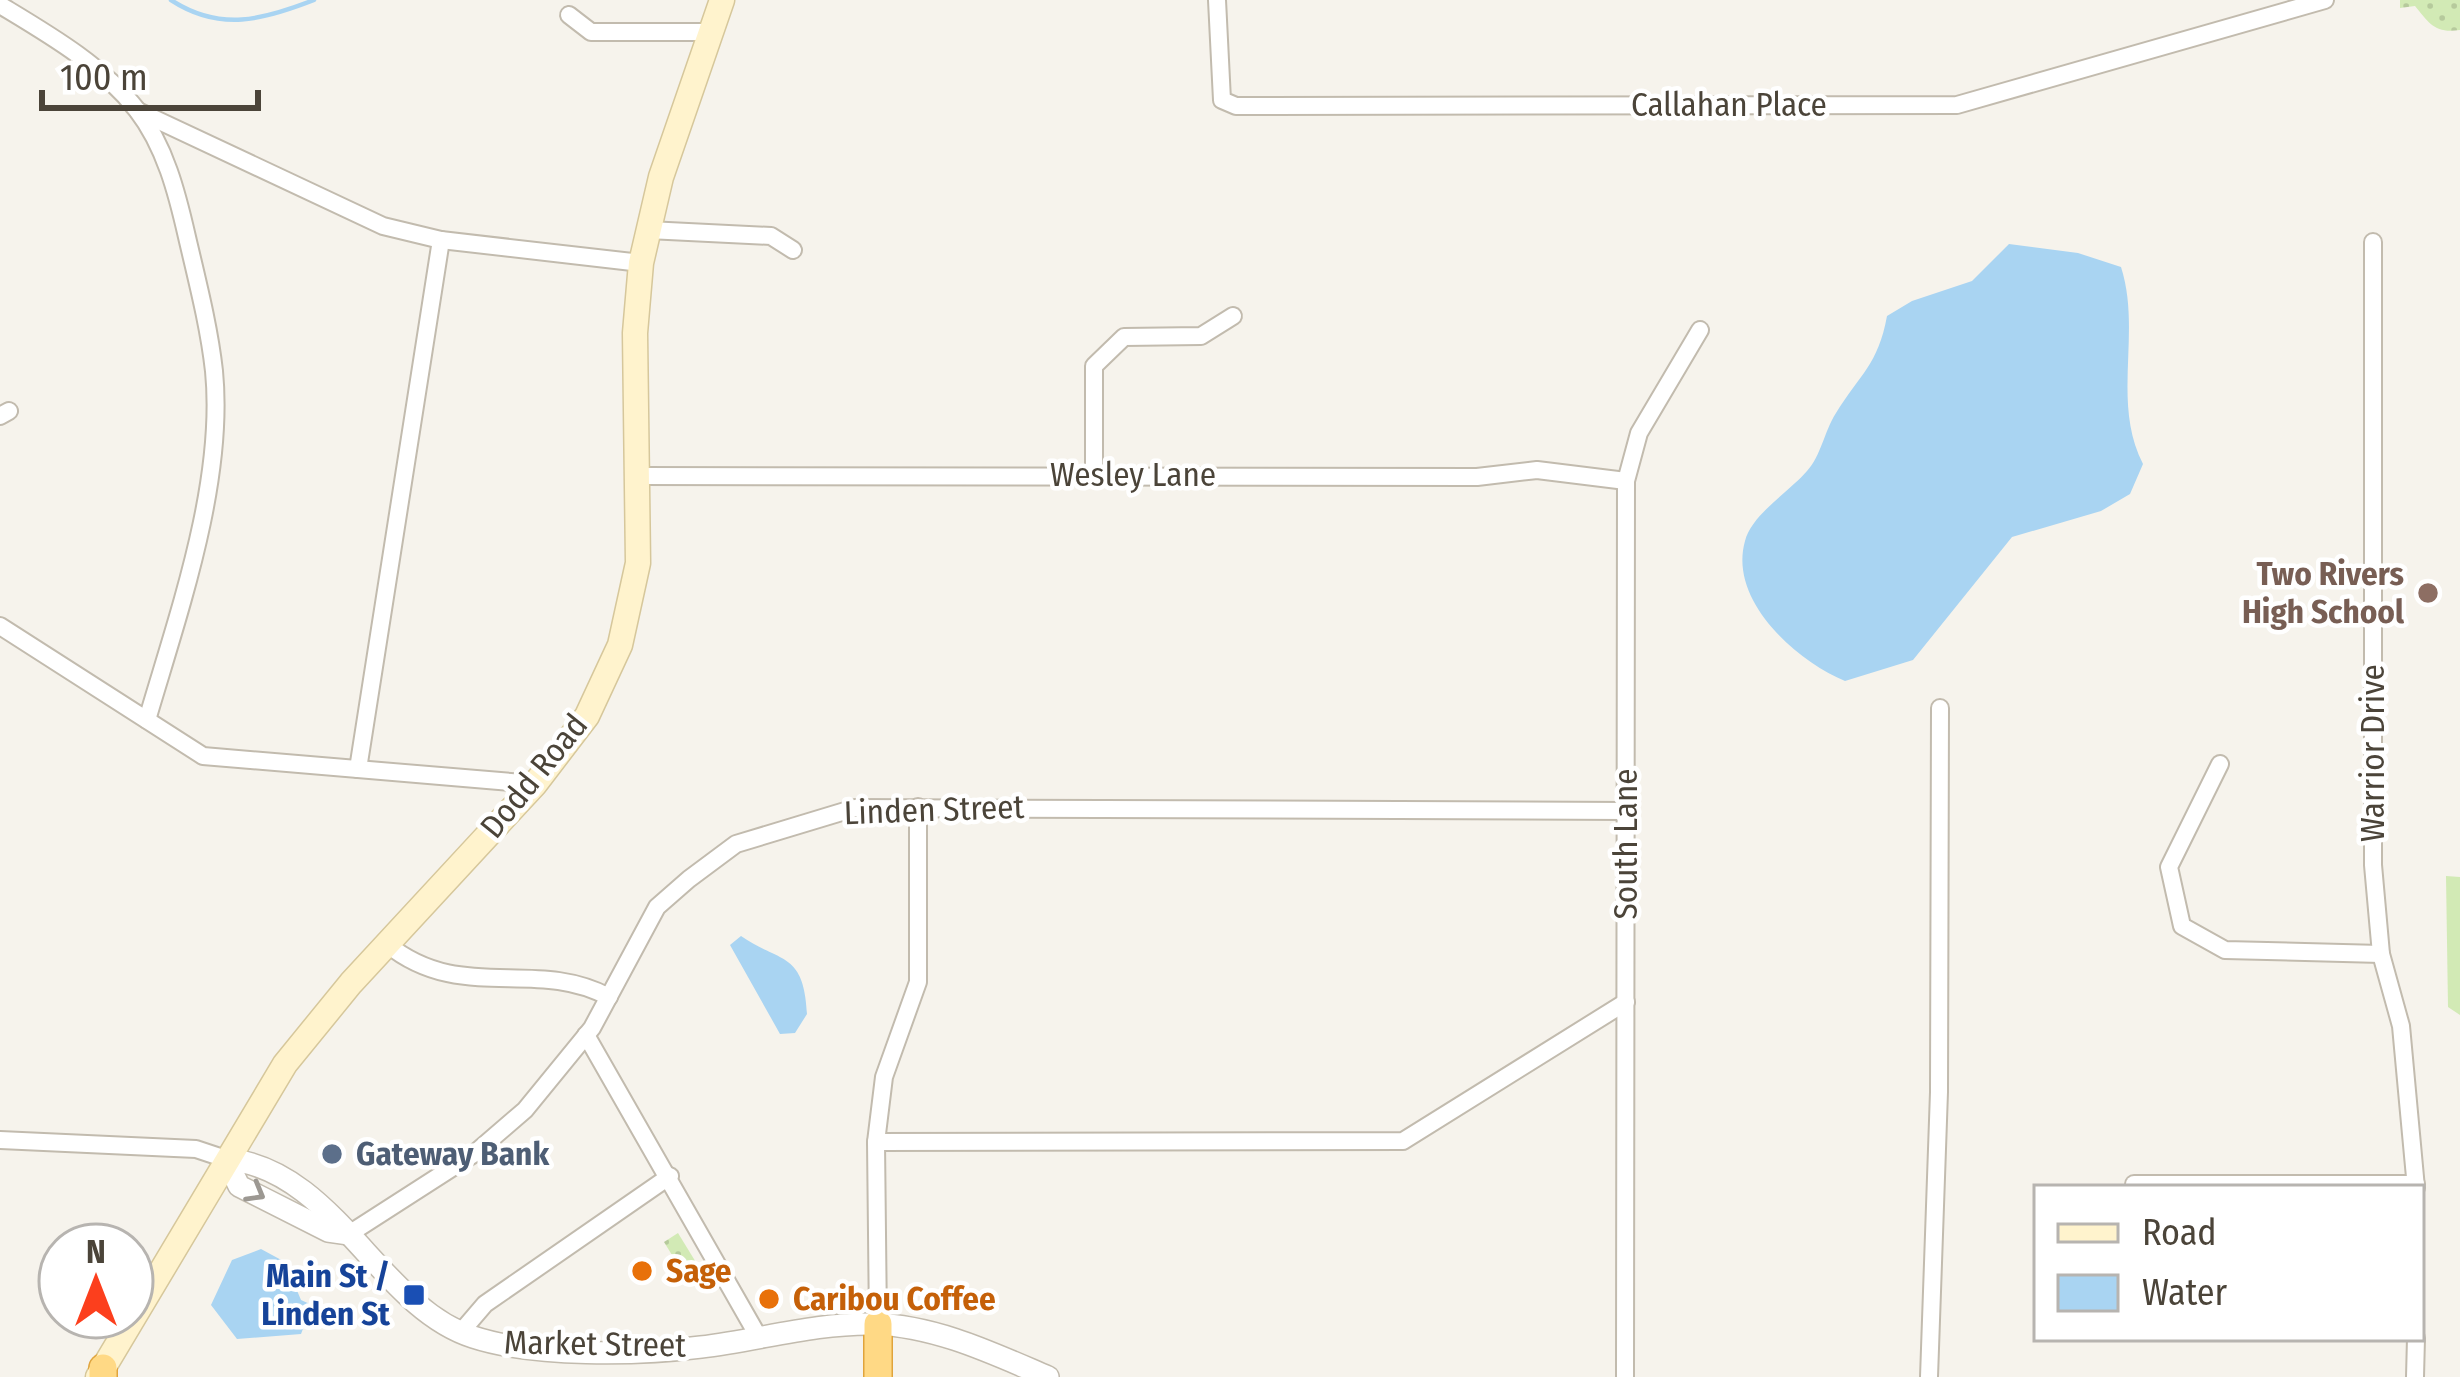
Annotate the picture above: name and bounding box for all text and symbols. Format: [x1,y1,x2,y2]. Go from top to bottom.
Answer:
scale bar [42,36,258,110]
text: 100 m [60,56,148,100]
street label: Callahan Place [1631,85,1827,125]
street label: Wesley Lane [1050,455,1216,495]
place label: Two Rivers High School [2242,554,2405,632]
marker: Two Rivers High School [2415,580,2441,606]
street label: Warrior Drive [2353,664,2393,842]
street label: Dodd Road [472,706,596,846]
street label: South Lane [1606,768,1646,920]
street label: Linden Street [843,787,1025,833]
place label: Gateway Bank [356,1134,550,1174]
marker: Gateway Bank [319,1141,345,1167]
one-way arrow [243,1179,265,1202]
legend [2034,1185,2424,1341]
text: Road [2142,1211,2217,1255]
north arrow [36,1221,156,1341]
text: N [86,1232,106,1272]
place label: Sage [666,1251,732,1291]
place label: Main St / Linden St [261,1256,390,1334]
marker: Sage [629,1258,655,1284]
text: Water [2142,1271,2228,1315]
place label: Caribou Coffee [793,1279,996,1319]
marker: Main St / Linden St [401,1282,427,1308]
marker: Caribou Coffee [756,1286,782,1312]
street label: Market Street [504,1322,687,1366]

